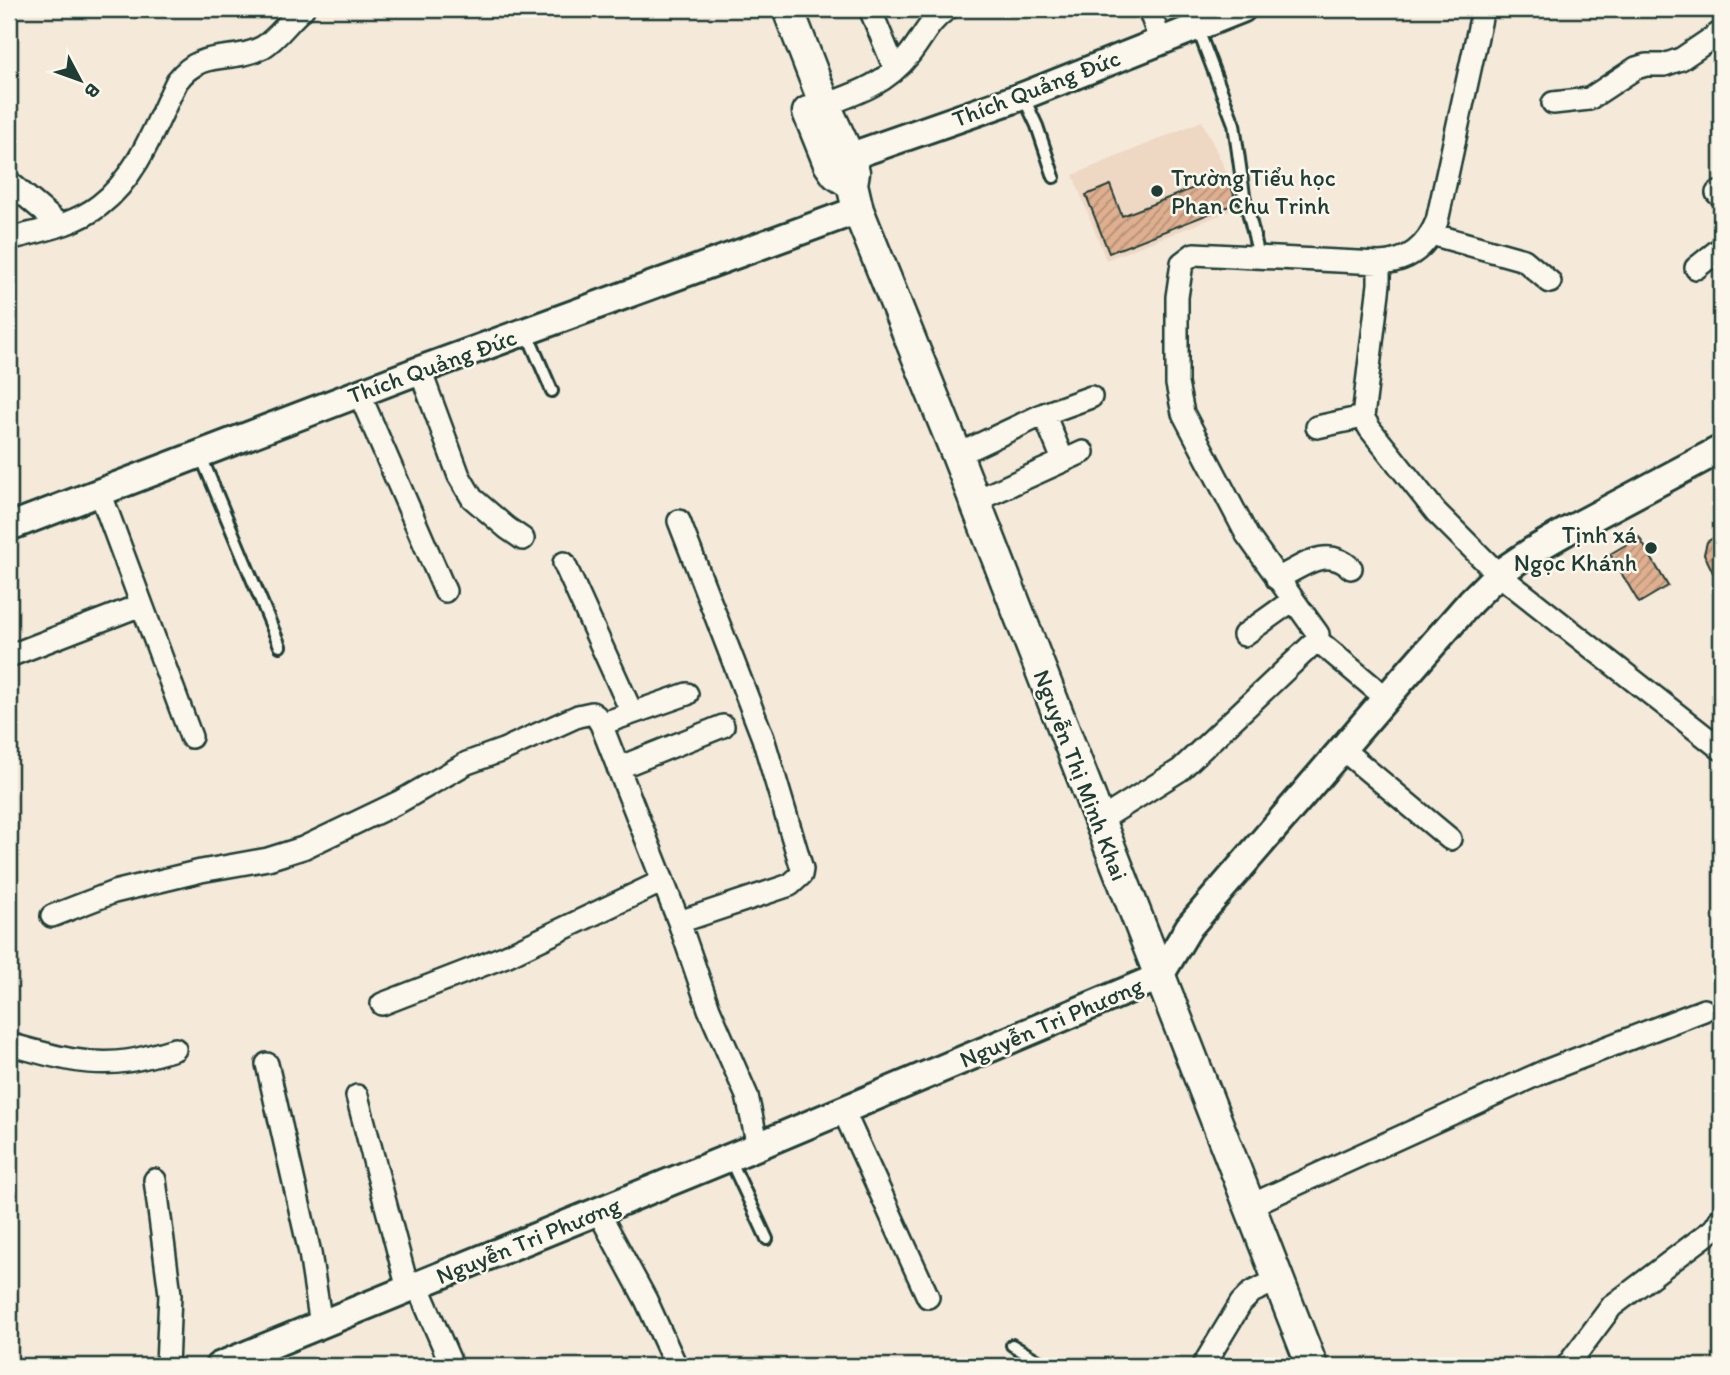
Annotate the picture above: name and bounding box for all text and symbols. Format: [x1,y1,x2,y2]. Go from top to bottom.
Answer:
street label: Thích Quảng Đức [948,43,1124,133]
north arrow [46,46,116,116]
text: B [80,79,105,103]
place label: Trường Tiểu học Phan Chu Trinh [1171,163,1336,220]
marker: Trường Tiểu học Phan Chu Trinh [1149,183,1165,199]
street label: Thích Quảng Đức [344,322,520,410]
place label: Tịnh xá Ngọc Khánh [1514,520,1637,577]
marker: Tịnh xá Ngọc Khánh [1643,540,1659,556]
street label: Nguyễn Thị Minh Khai [1027,665,1135,885]
street label: Nguyễn Tri Phương [955,970,1148,1074]
street label: Nguyễn Tri Phương [432,1190,625,1290]

